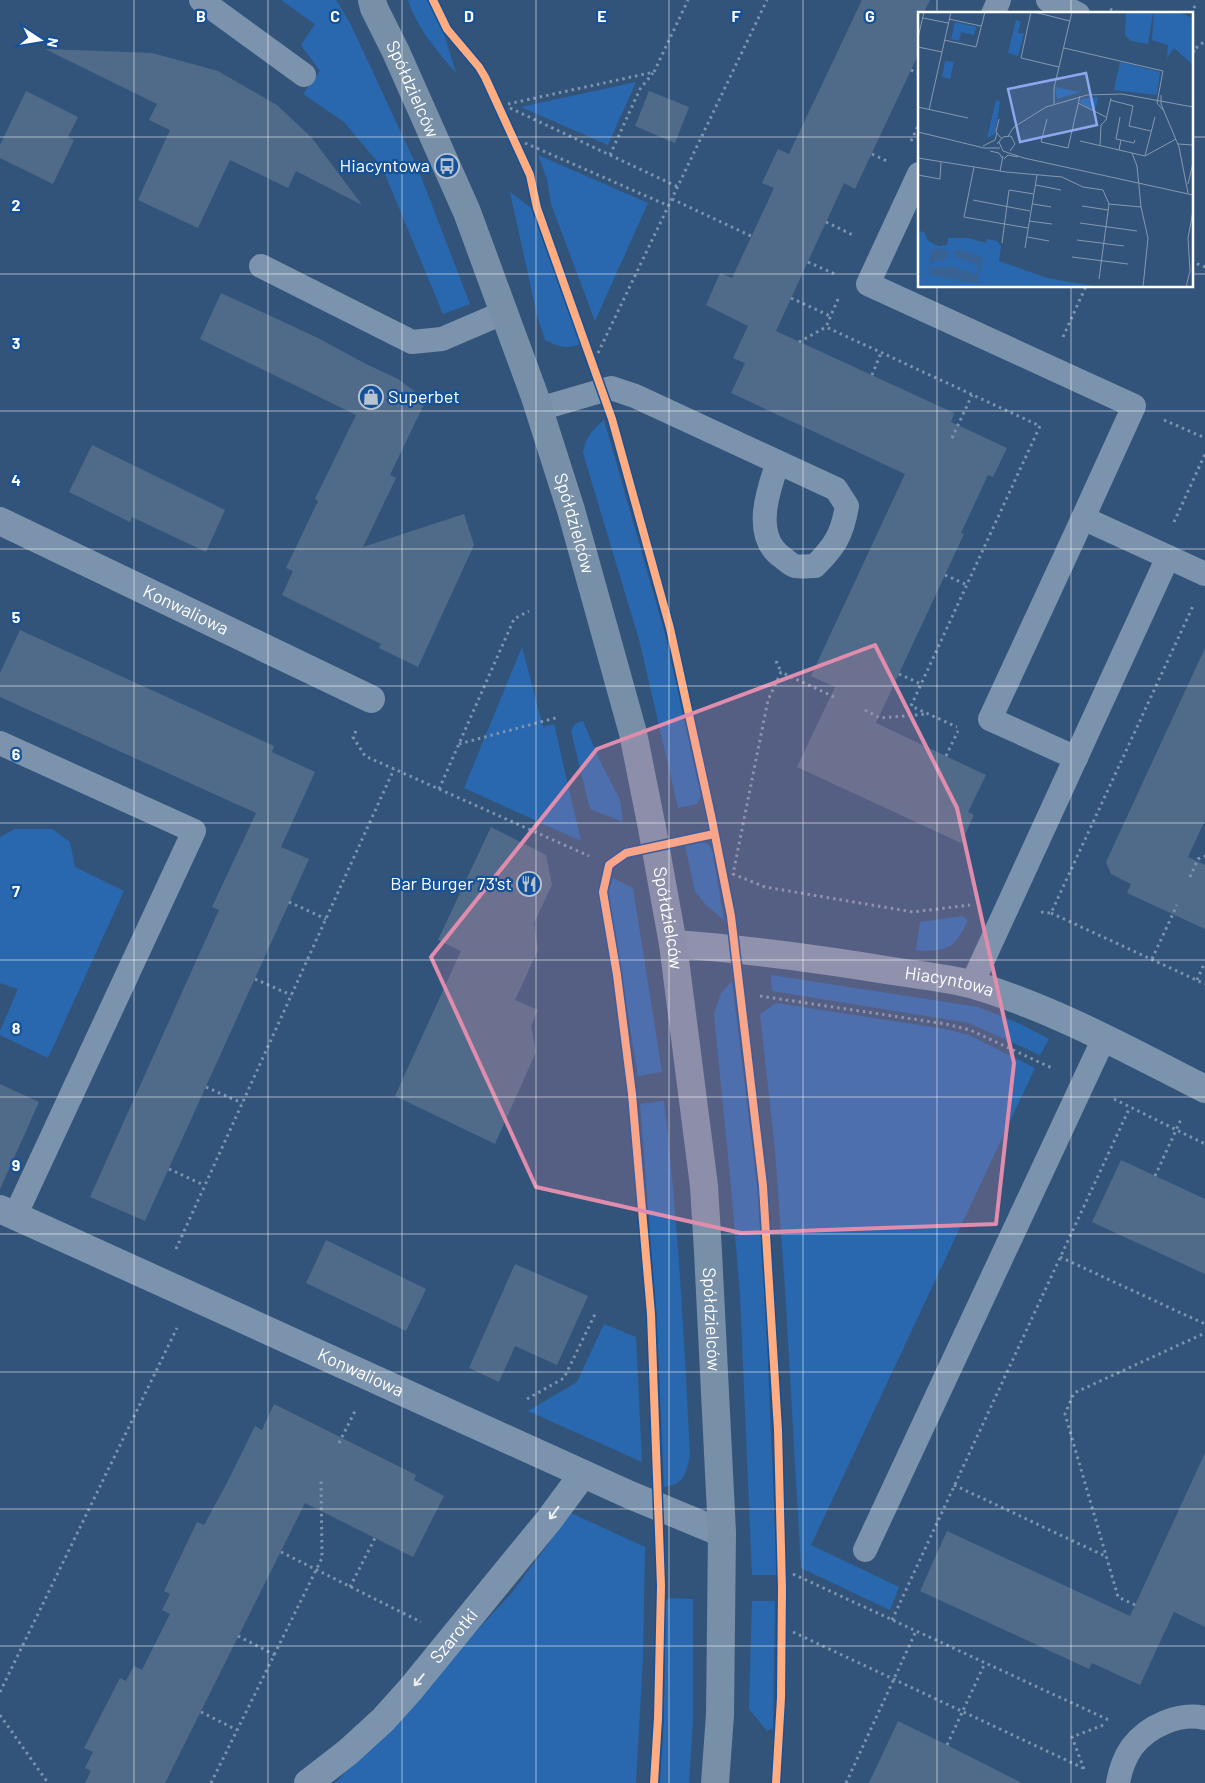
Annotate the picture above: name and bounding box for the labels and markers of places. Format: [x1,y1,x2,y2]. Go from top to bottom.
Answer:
bus stop icon: Hiacyntowa [434,153,460,179]
place label: Hiacyntowa [339,154,430,176]
shop icon: Superbet [358,384,384,410]
place label: Superbet [388,385,460,407]
restaurant icon: Bar Burger 73'st [516,871,542,897]
place label: Bar Burger 73'st [390,872,512,894]

